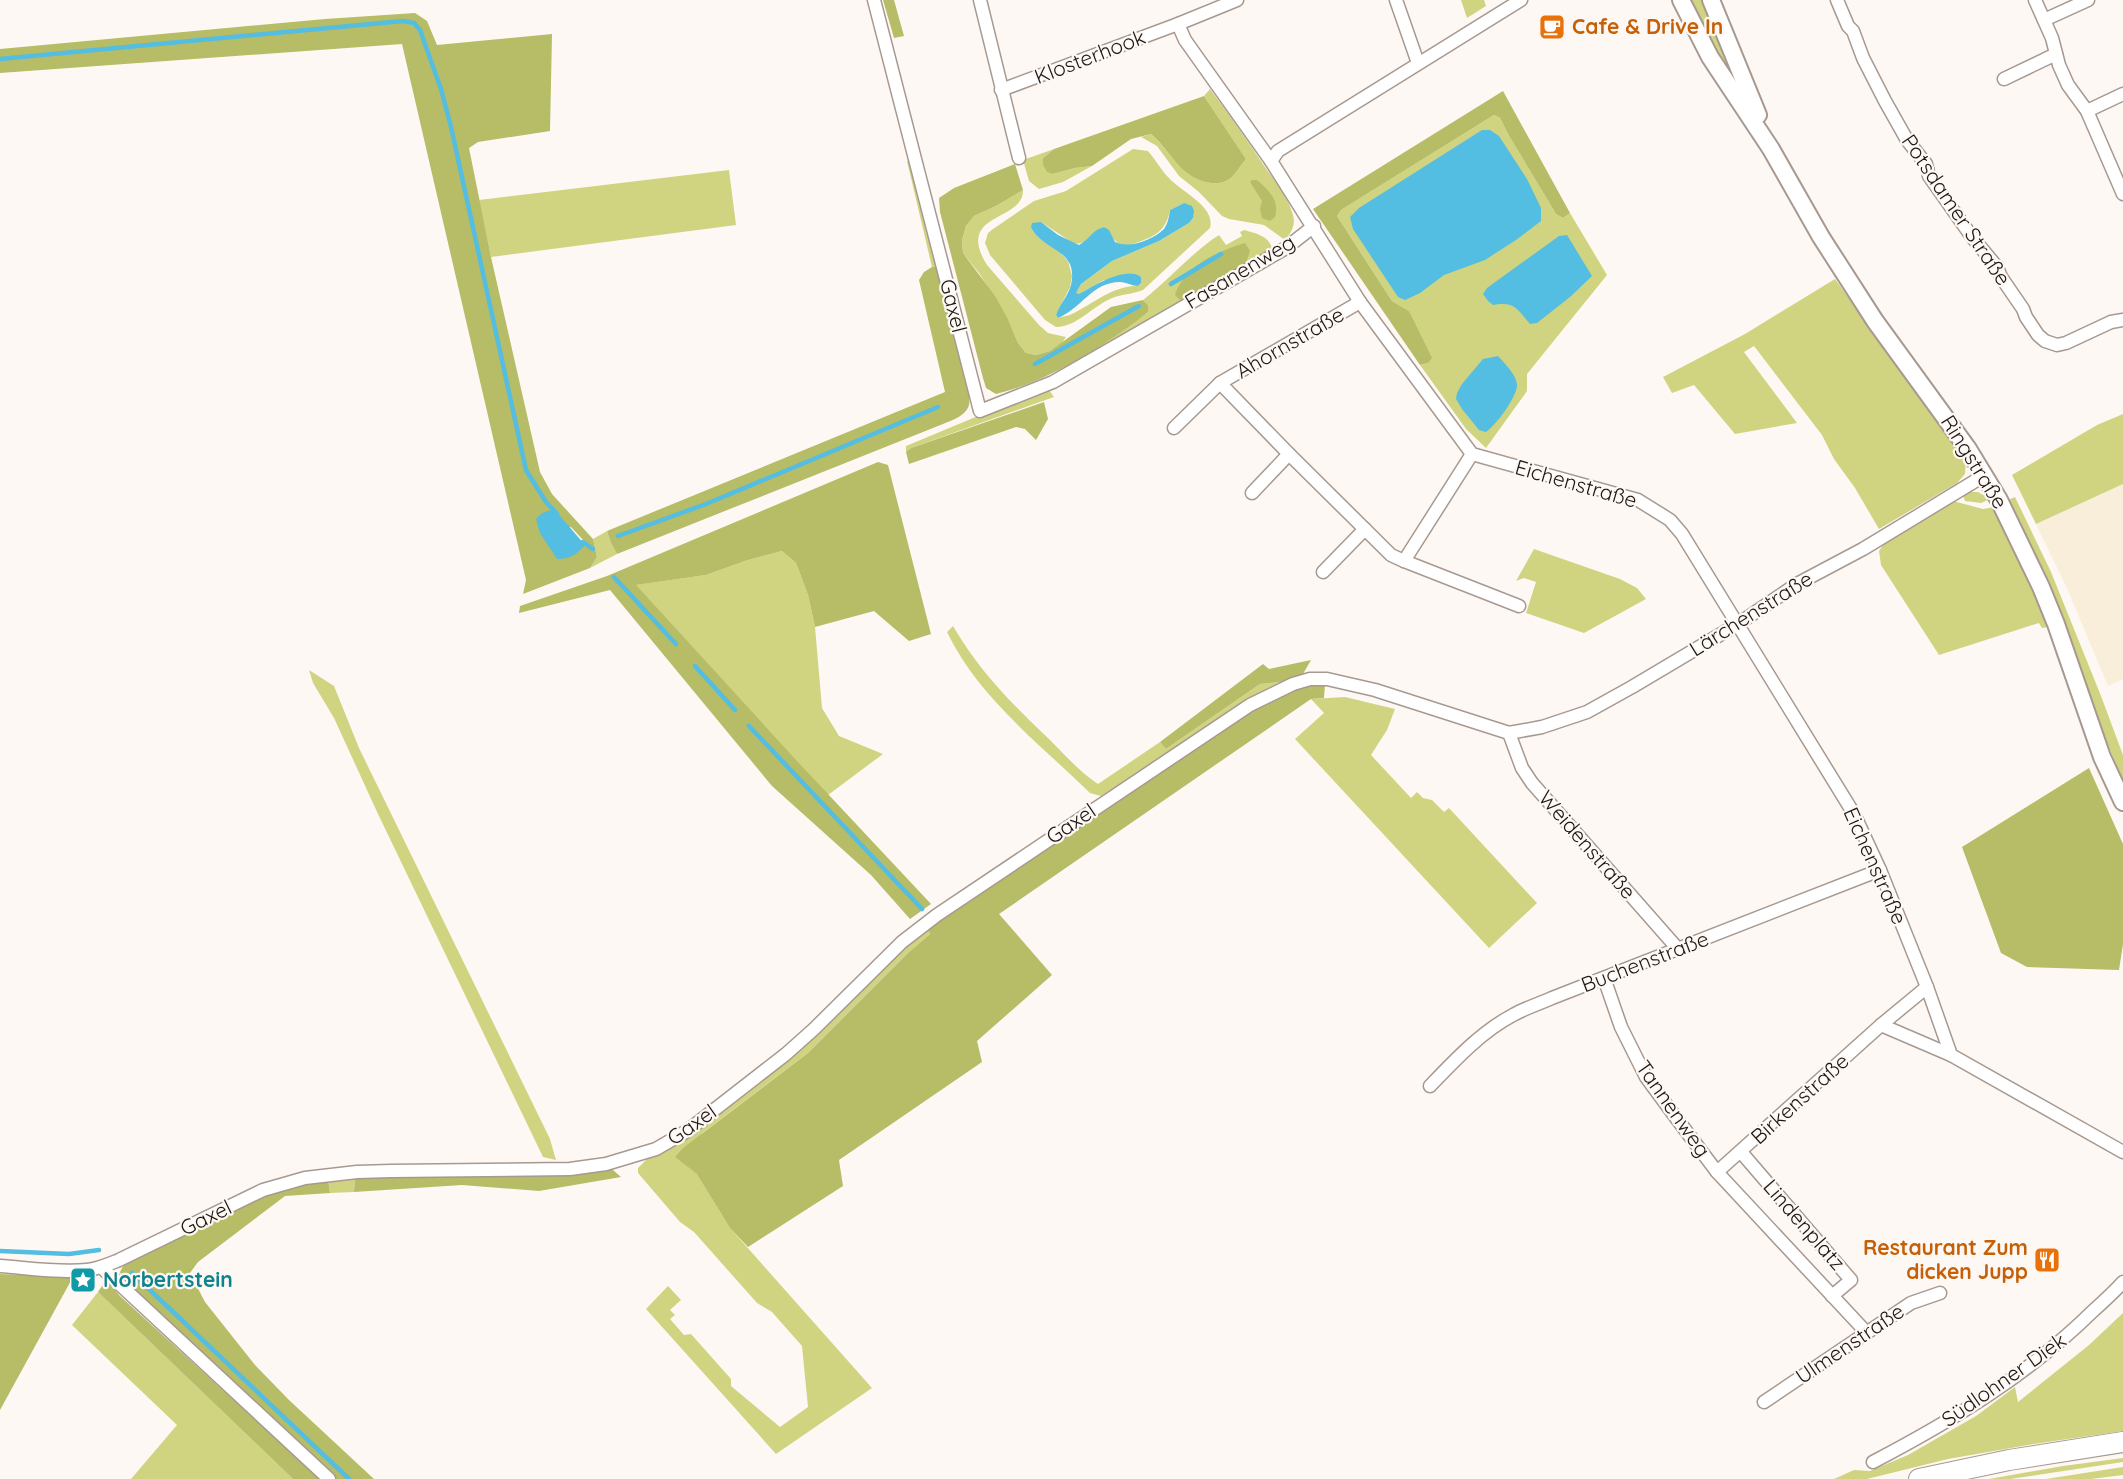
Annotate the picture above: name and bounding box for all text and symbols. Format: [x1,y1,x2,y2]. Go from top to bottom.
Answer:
cafe icon: Cafe & Drive In [1537,12,1567,42]
place label: Cafe & Drive In [1572,13,1723,39]
street label: Klosterhook [1030,23,1149,89]
street label: Potsdamer Straße [1897,129,2017,290]
street label: Fasanenweg [1180,228,1299,314]
street label: Gaxel [935,276,973,335]
street label: Ahornstraße [1231,301,1348,384]
street label: Ringstraße [1936,410,2014,513]
street label: Eichenstraße [1512,453,1640,513]
street label: Lärchenstraße [1684,565,1817,661]
street label: Weidenstraße [1534,785,1642,904]
street label: Gaxel [1041,797,1100,849]
street label: Eichenstraße [1839,803,1913,928]
street label: Buchenstraße [1577,925,1712,997]
street label: Birkenstraße [1745,1047,1854,1149]
street label: Tannenweg [1631,1055,1717,1162]
street label: Gaxel [662,1098,721,1150]
street label: Lindenplatz [1758,1174,1851,1275]
street label: Gaxel [175,1194,236,1241]
place label: Restaurant Zum dicken Jupp [1863,1234,2028,1284]
restaurant icon: Restaurant Zum dicken Jupp [2032,1245,2062,1275]
place icon: Norbertstein [68,1265,98,1295]
place label: Norbertstein [103,1266,233,1292]
street label: Ulmenstraße [1790,1297,1909,1389]
street label: Südlohner Diek [1936,1327,2071,1432]

